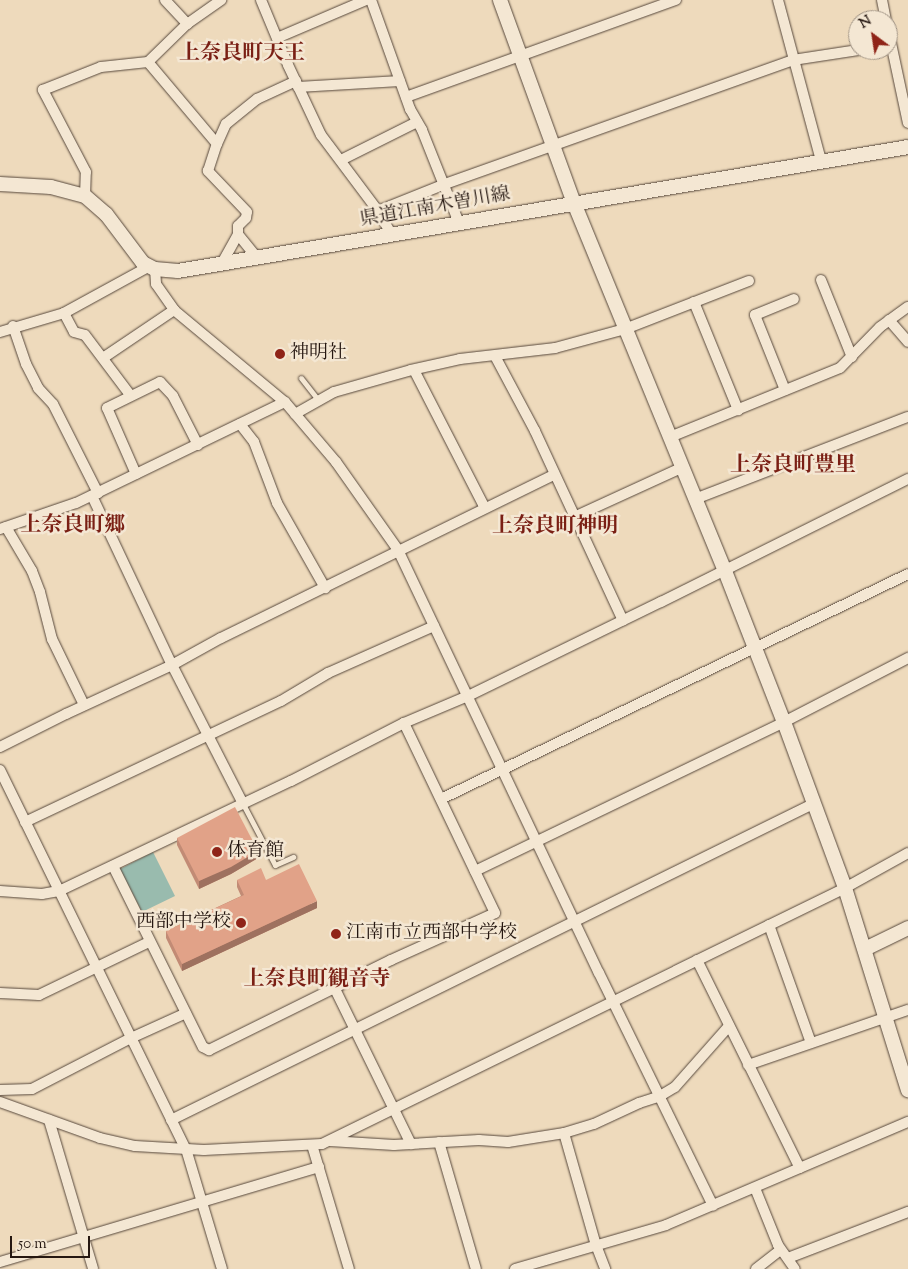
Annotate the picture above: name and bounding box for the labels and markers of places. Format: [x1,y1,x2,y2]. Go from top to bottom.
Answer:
place label: 神明社 [290,343,347,365]
marker: 神明社 [274,348,286,360]
place label: 体育館 [227,841,284,863]
marker: 体育館 [211,846,223,858]
place label: 西部中学校 [136,912,231,934]
marker: 西部中学校 [235,917,247,929]
place label: 江南市立西部中学校 [346,923,517,945]
marker: 江南市立西部中学校 [330,928,342,940]

